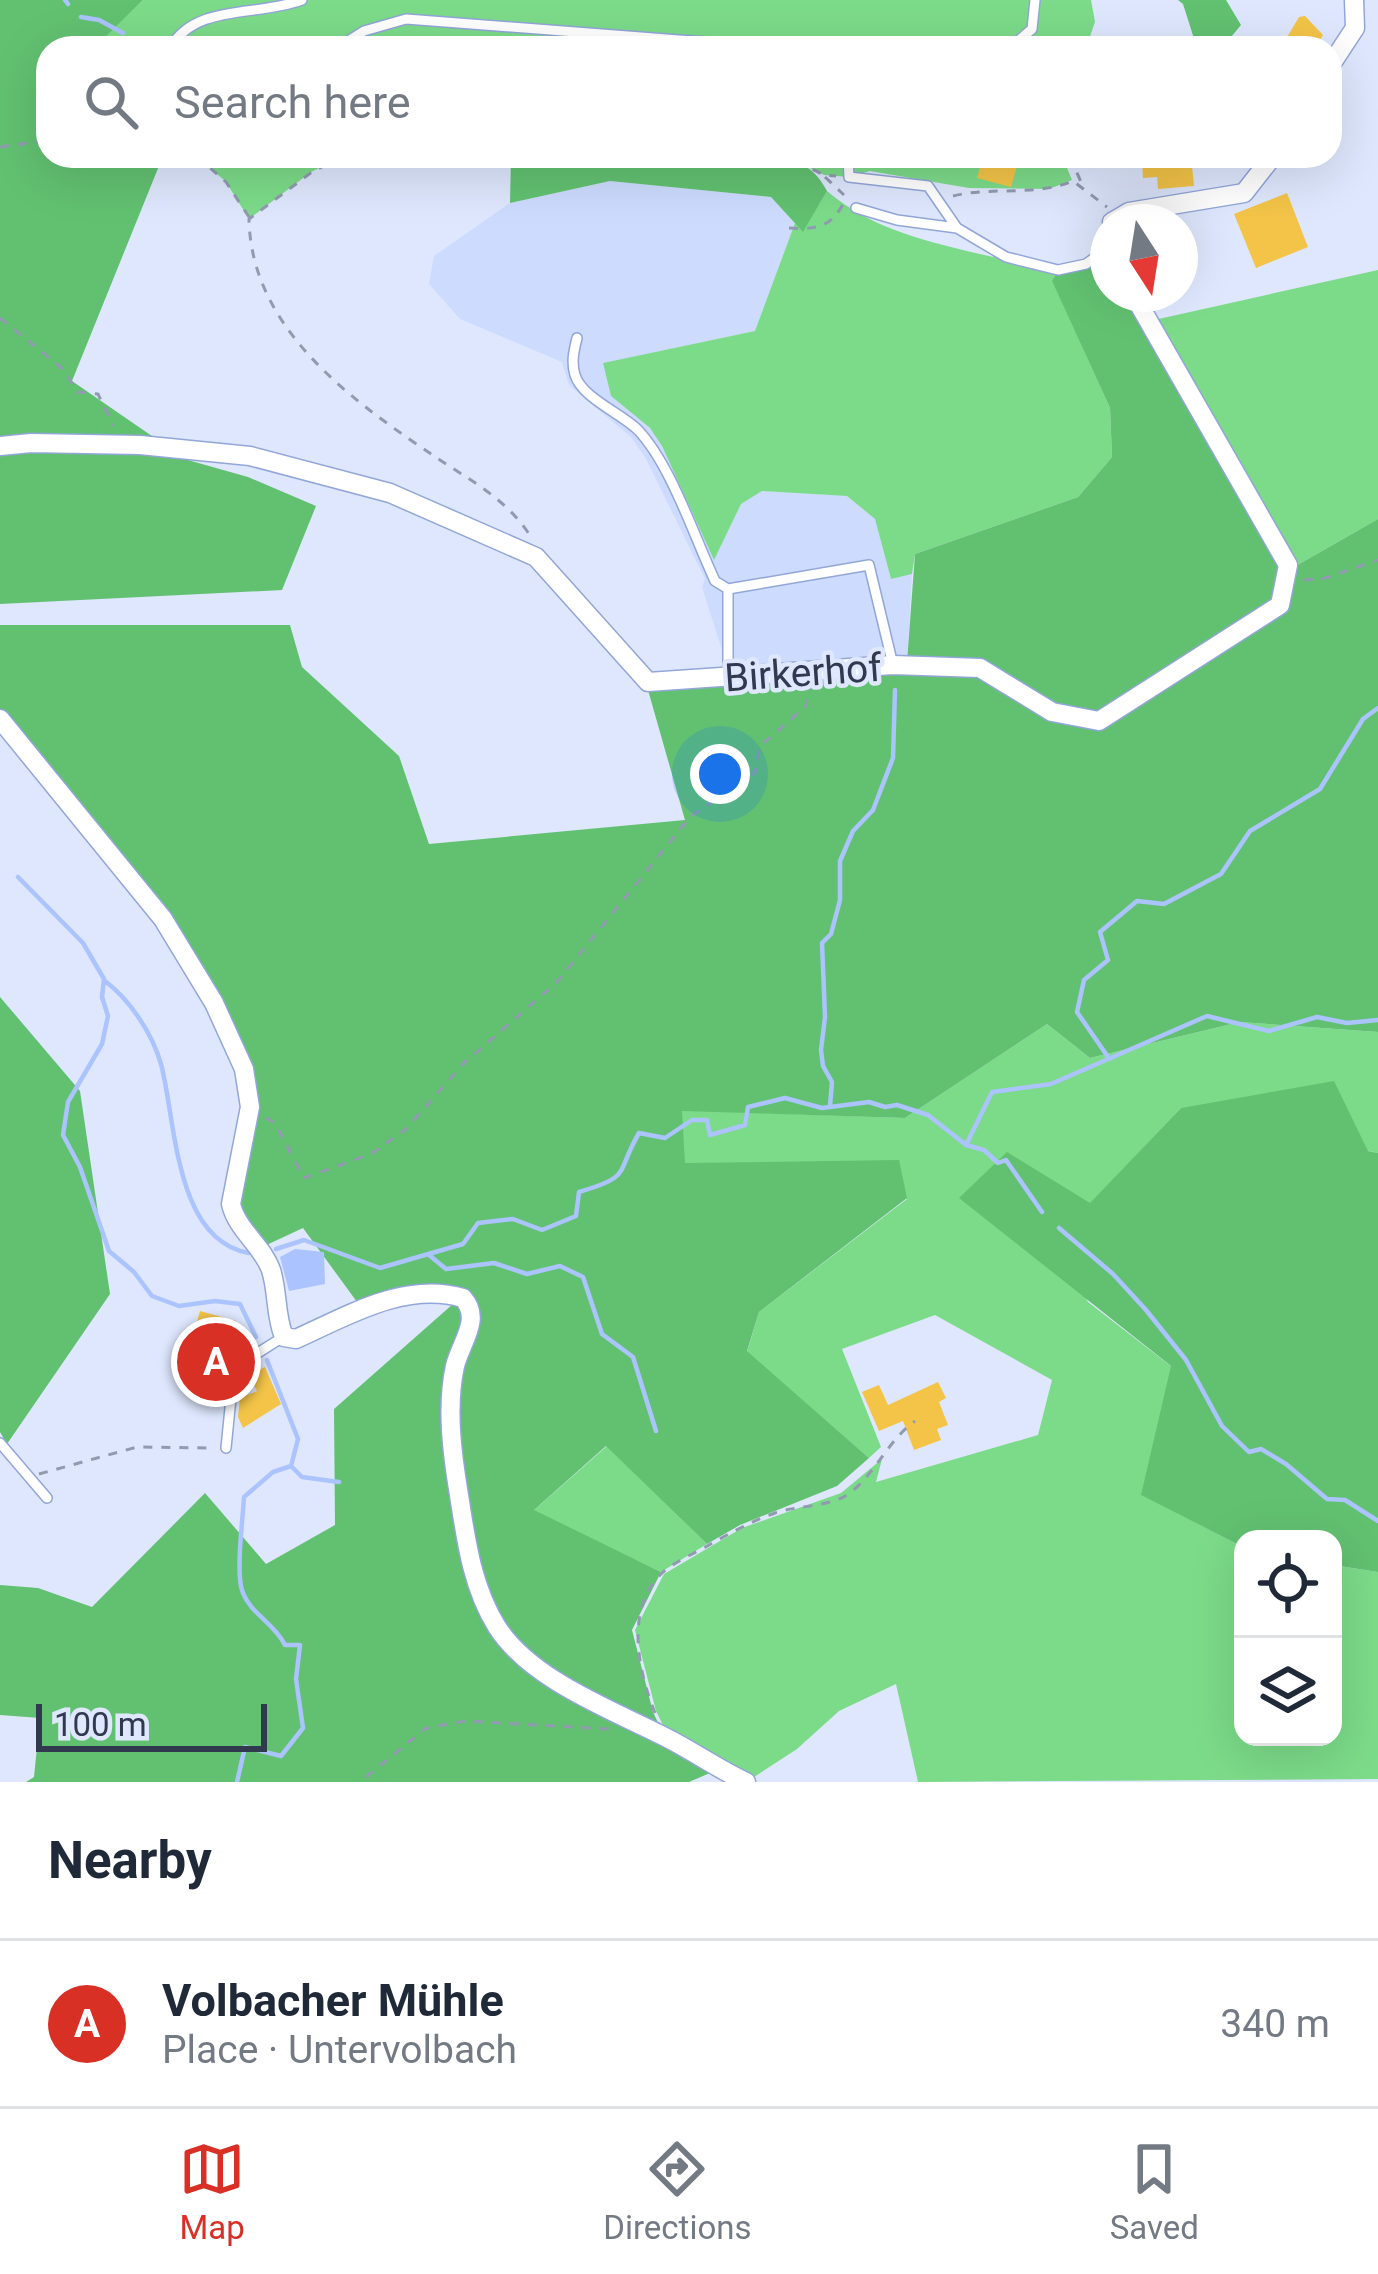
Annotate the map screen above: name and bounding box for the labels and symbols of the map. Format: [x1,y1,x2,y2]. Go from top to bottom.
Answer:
north arrow [1090,204,1198,312]
street label: Birkerhof [723,645,884,701]
your location [690,744,750,804]
pin: A [177,1317,255,1407]
scale bar [36,1698,267,1751]

